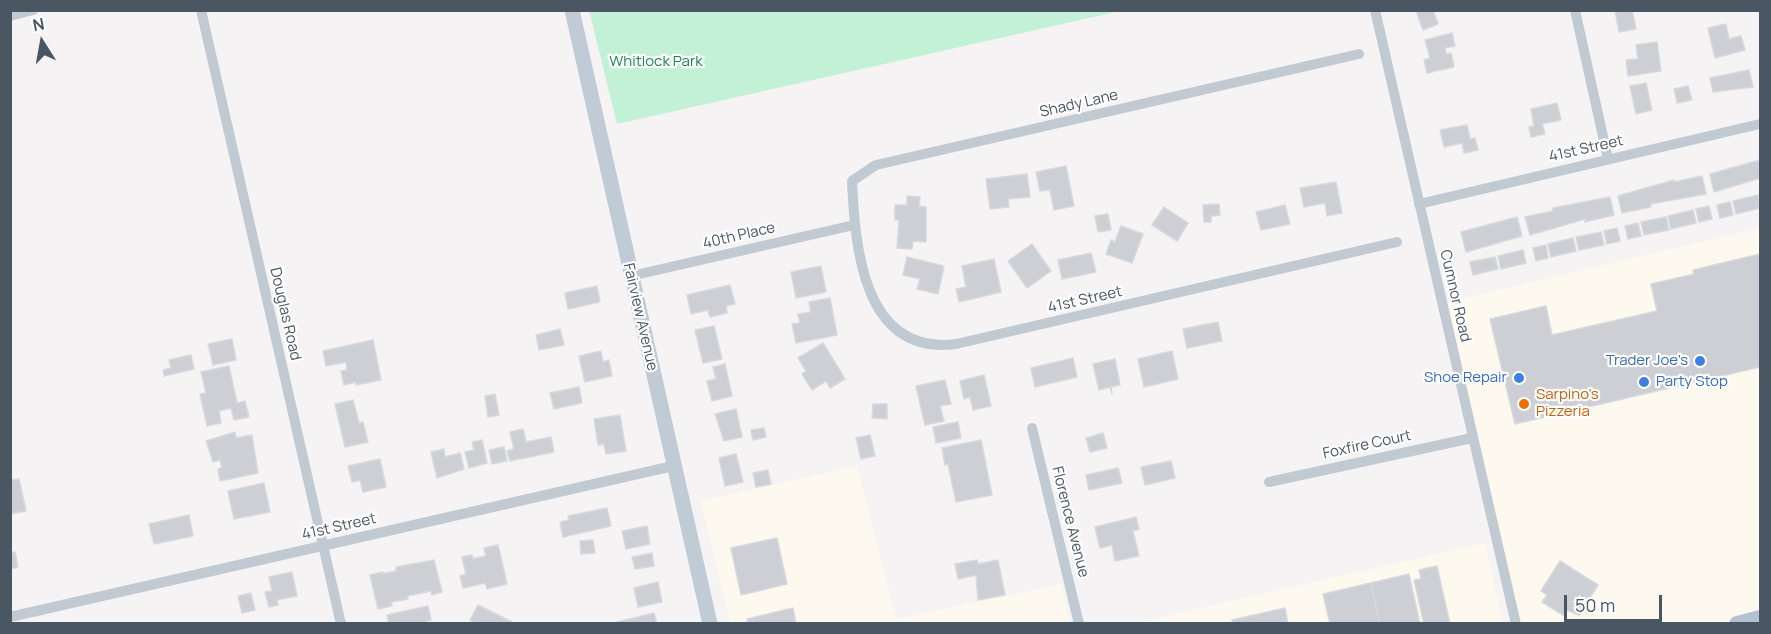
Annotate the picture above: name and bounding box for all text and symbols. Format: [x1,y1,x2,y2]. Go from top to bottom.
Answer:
north arrow [12,12,72,72]
text: N [31,12,46,36]
park label: Whitlock Park [609,53,703,71]
street label: Shady Lane [1038,86,1120,122]
street label: 41st Street [1547,132,1625,166]
street label: 40th Place [701,219,777,253]
street label: Cumnor Road [1436,248,1474,344]
street label: Fairview Avenue [619,261,661,373]
street label: Douglas Road [266,266,304,362]
street label: 41st Street [1046,283,1124,317]
place label: Trader Joe's [1606,352,1688,370]
marker: Trader Joe's [1693,354,1707,368]
place label: Shoe Repair [1424,369,1507,387]
marker: Shoe Repair [1512,371,1526,385]
place label: Party Stop [1656,373,1728,391]
marker: Party Stop [1637,375,1651,389]
place label: Sarpino's Pizzeria [1536,386,1599,421]
marker: Sarpino's Pizzeria [1517,397,1531,411]
street label: Foxfire Court [1321,427,1413,463]
street label: Florence Avenue [1048,465,1092,579]
street label: 41st Street [300,510,378,544]
scale bar [1567,583,1664,621]
text: 50 m [1575,593,1615,617]

